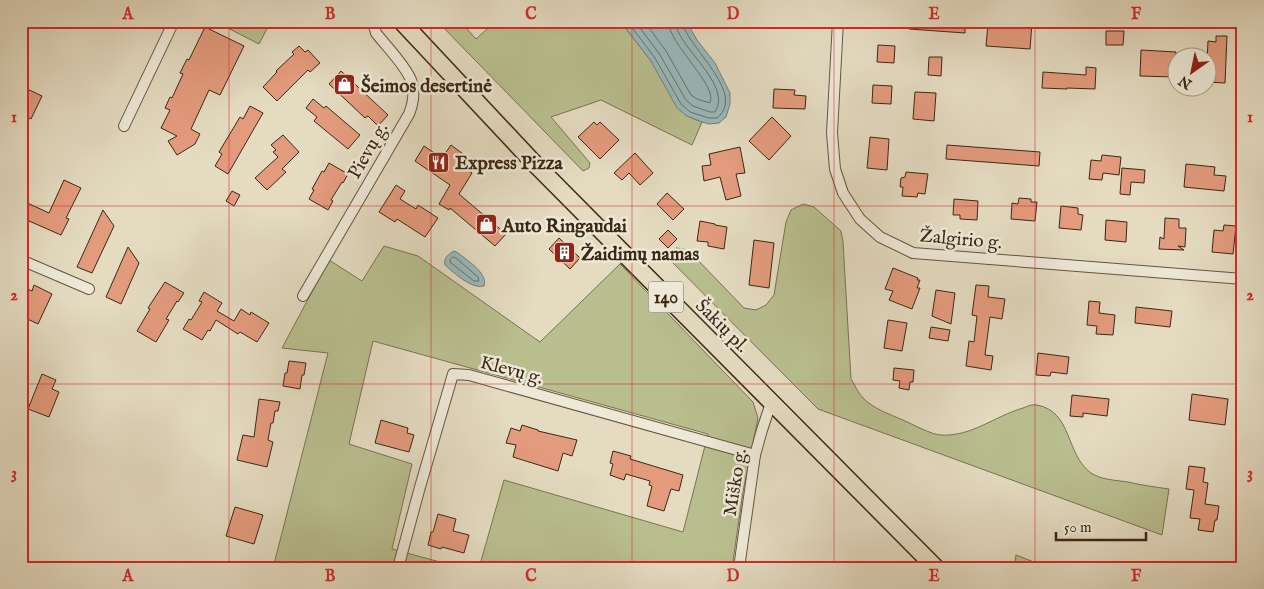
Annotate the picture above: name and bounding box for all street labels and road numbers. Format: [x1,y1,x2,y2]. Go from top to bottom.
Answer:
street label: Pievų g. [343,118,394,184]
street label: Žalgirio g. [919,224,1003,256]
road number: 140 [648,282,684,312]
street label: Šakių pl. [690,294,754,358]
street label: Klevų g. [477,351,546,391]
street label: Miško g. [719,447,753,518]

